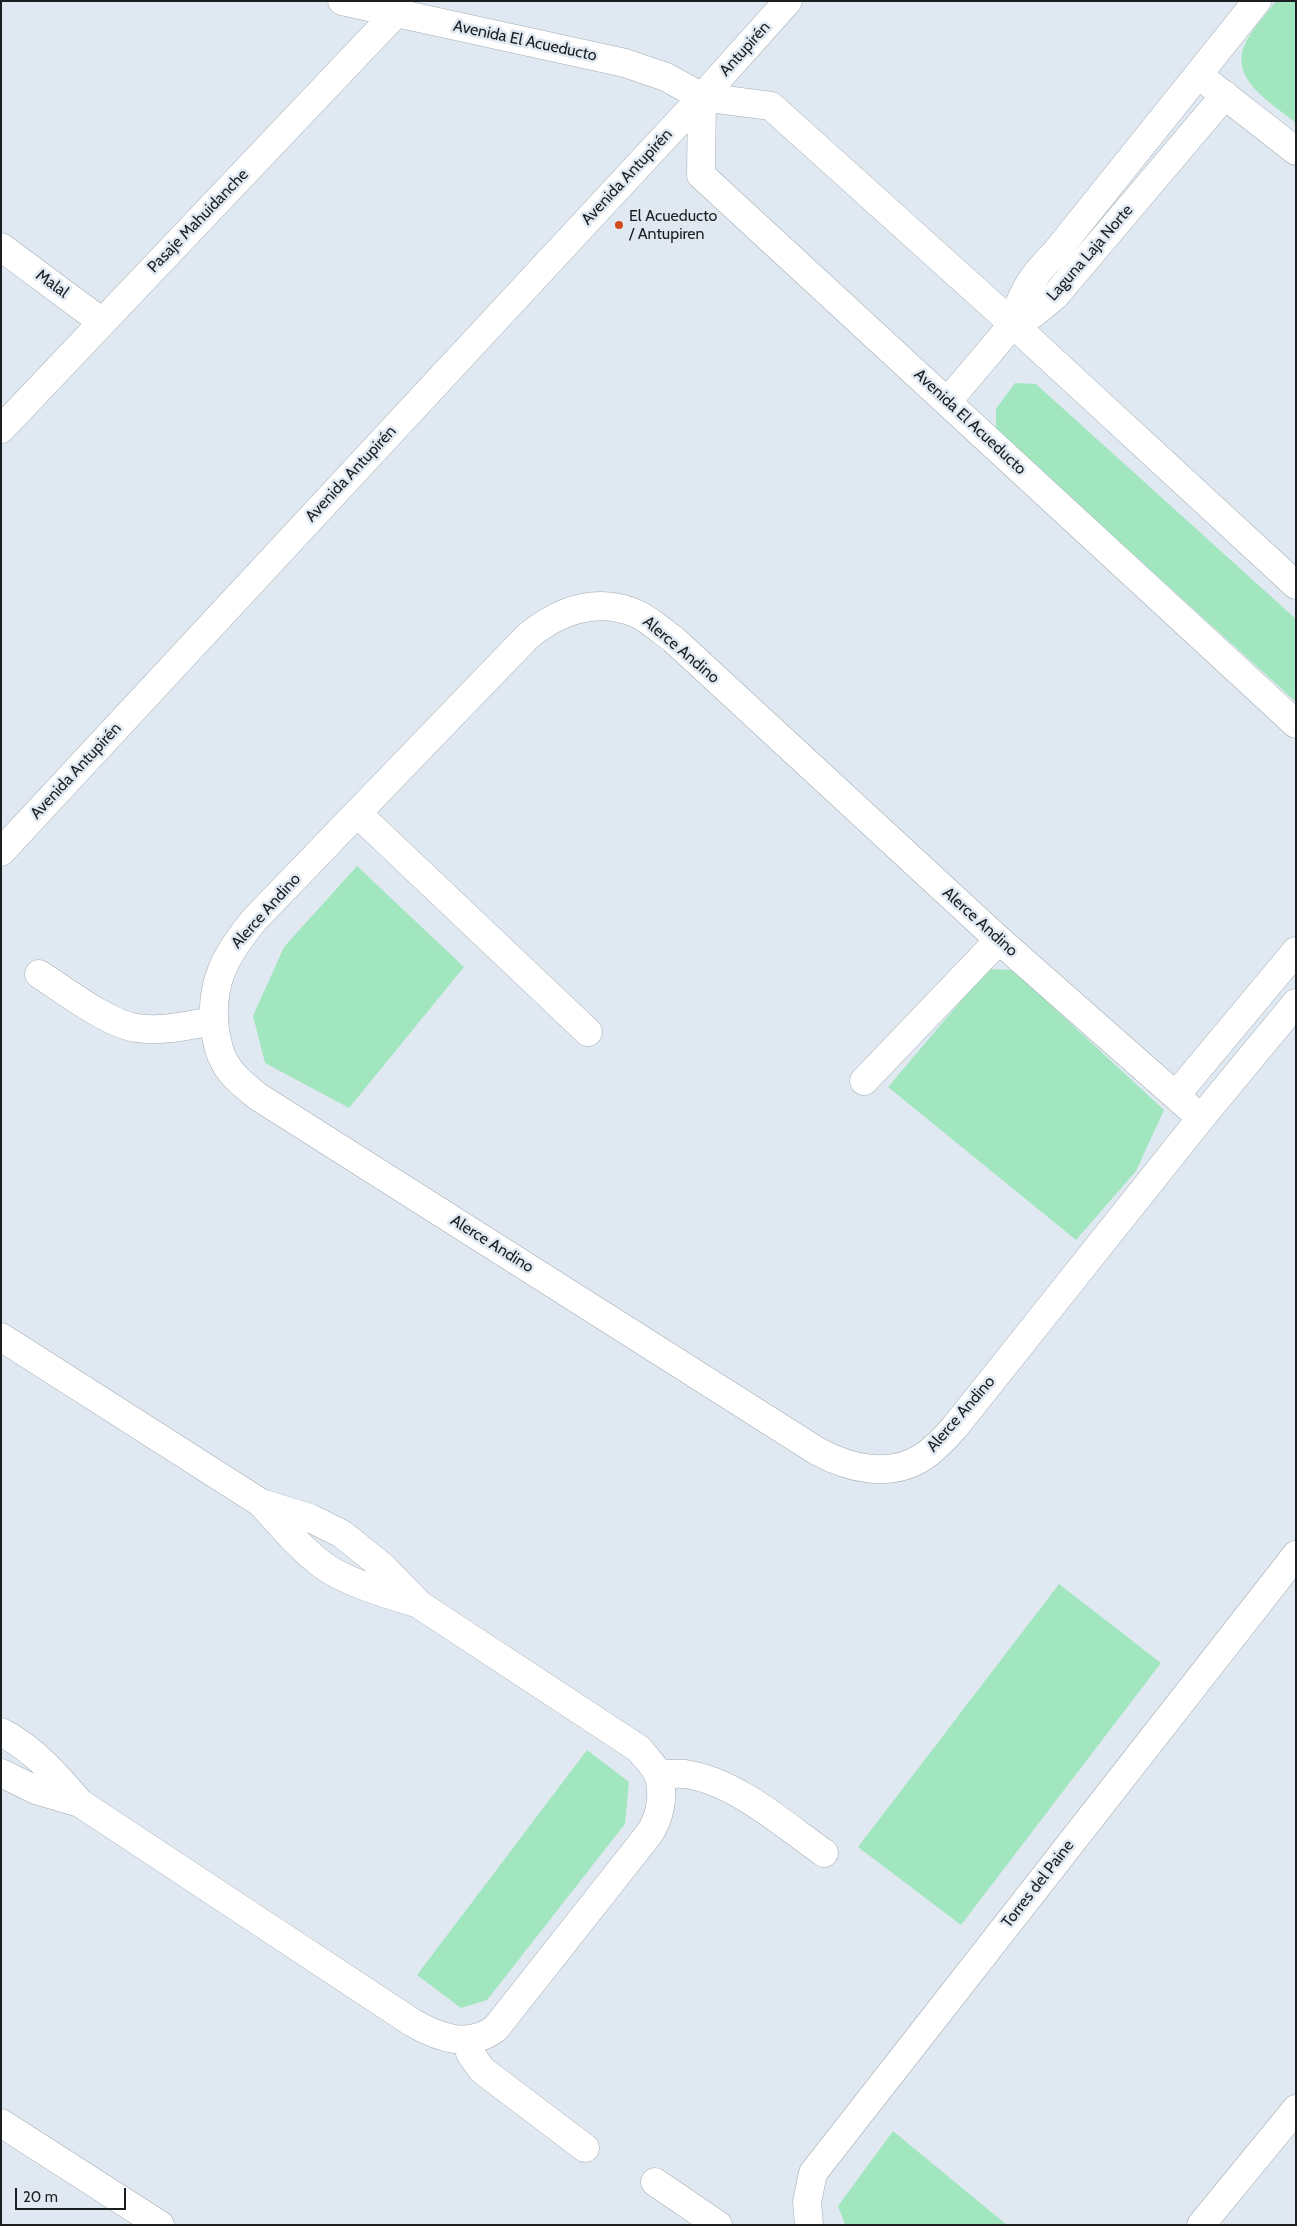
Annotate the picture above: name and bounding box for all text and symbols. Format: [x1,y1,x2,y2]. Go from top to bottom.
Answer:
street label: Avenida El Acueducto [452,16,598,66]
street label: Antupirén [716,18,774,80]
street label: Avenida Antupirén [578,125,676,229]
street label: Pasaje Mahuidanche [144,165,252,277]
street label: Laguna Laja Norte [1043,201,1137,305]
place label: El Acueducto / Antupiren [629,206,717,244]
marker: El Acueducto / Antupiren [613,219,625,231]
street label: Malal [32,266,72,302]
street label: Avenida El Acueducto [910,365,1030,479]
street label: Avenida Antupirén [302,422,400,526]
street label: Alerce Andino [639,612,723,688]
street label: Avenida Antupirén [27,719,125,823]
street label: Alerce Andino [227,870,305,952]
street label: Alerce Andino [939,883,1021,961]
street label: Alerce Andino [447,1211,537,1277]
street label: Alerce Andino [923,1372,999,1456]
street label: Torres del Paine [998,1836,1078,1932]
scale bar [18,2178,129,2210]
text: 20 m [23,2188,58,2206]

